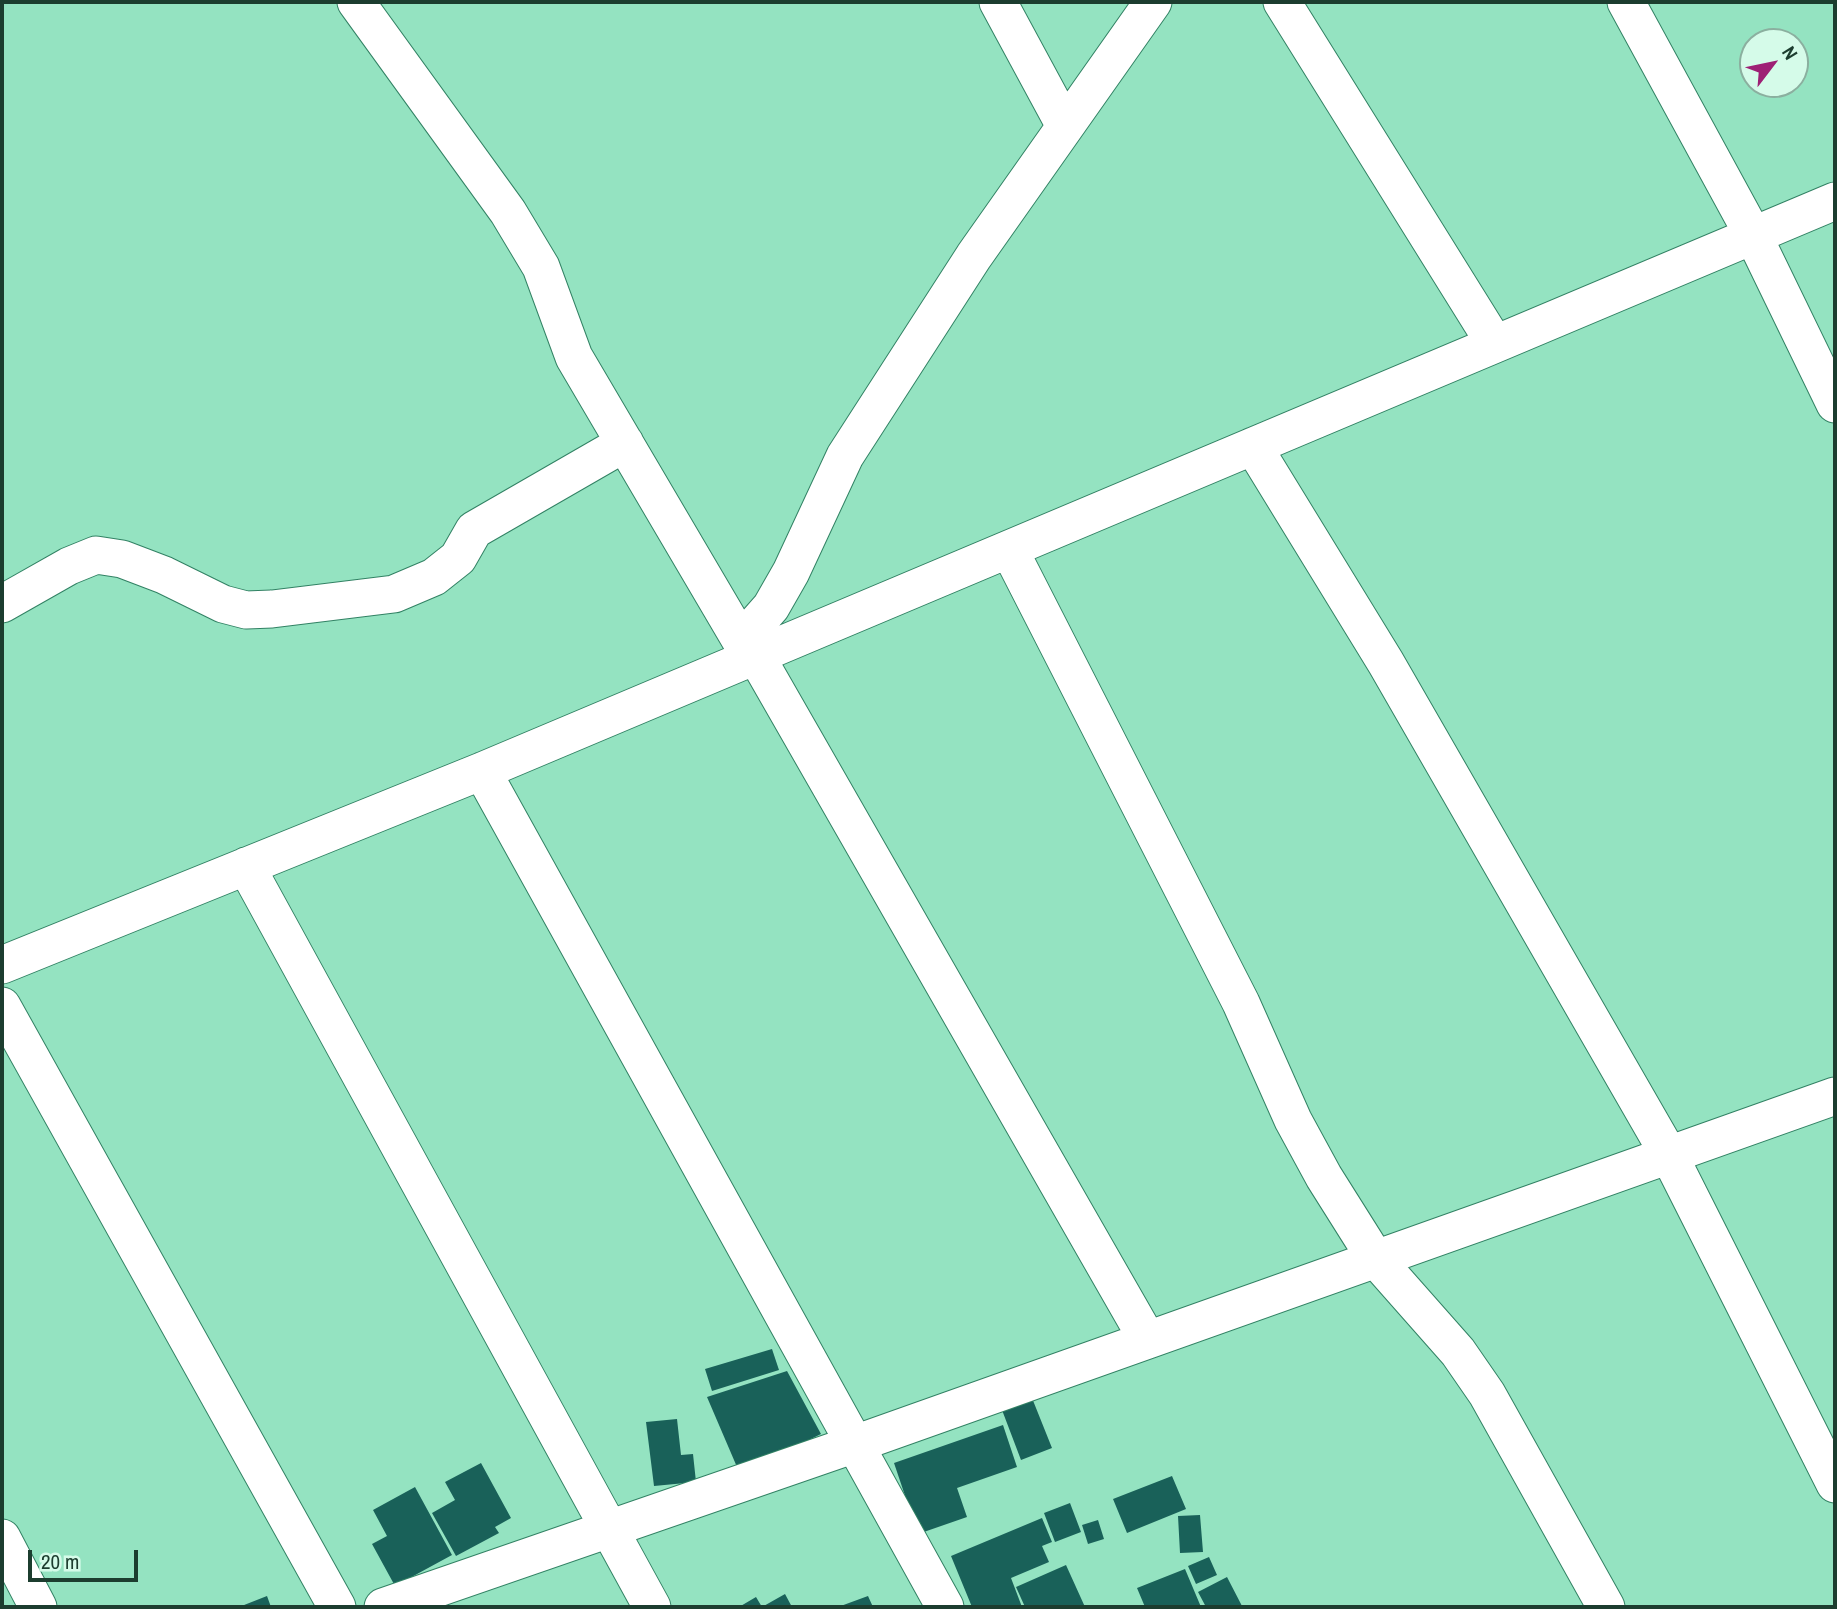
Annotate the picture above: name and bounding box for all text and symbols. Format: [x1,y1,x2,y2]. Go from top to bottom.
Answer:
north arrow [1739,28,1809,98]
text: N [1776,41,1804,65]
scale bar [32,1536,142,1580]
text: 20 m [41,1547,79,1576]

